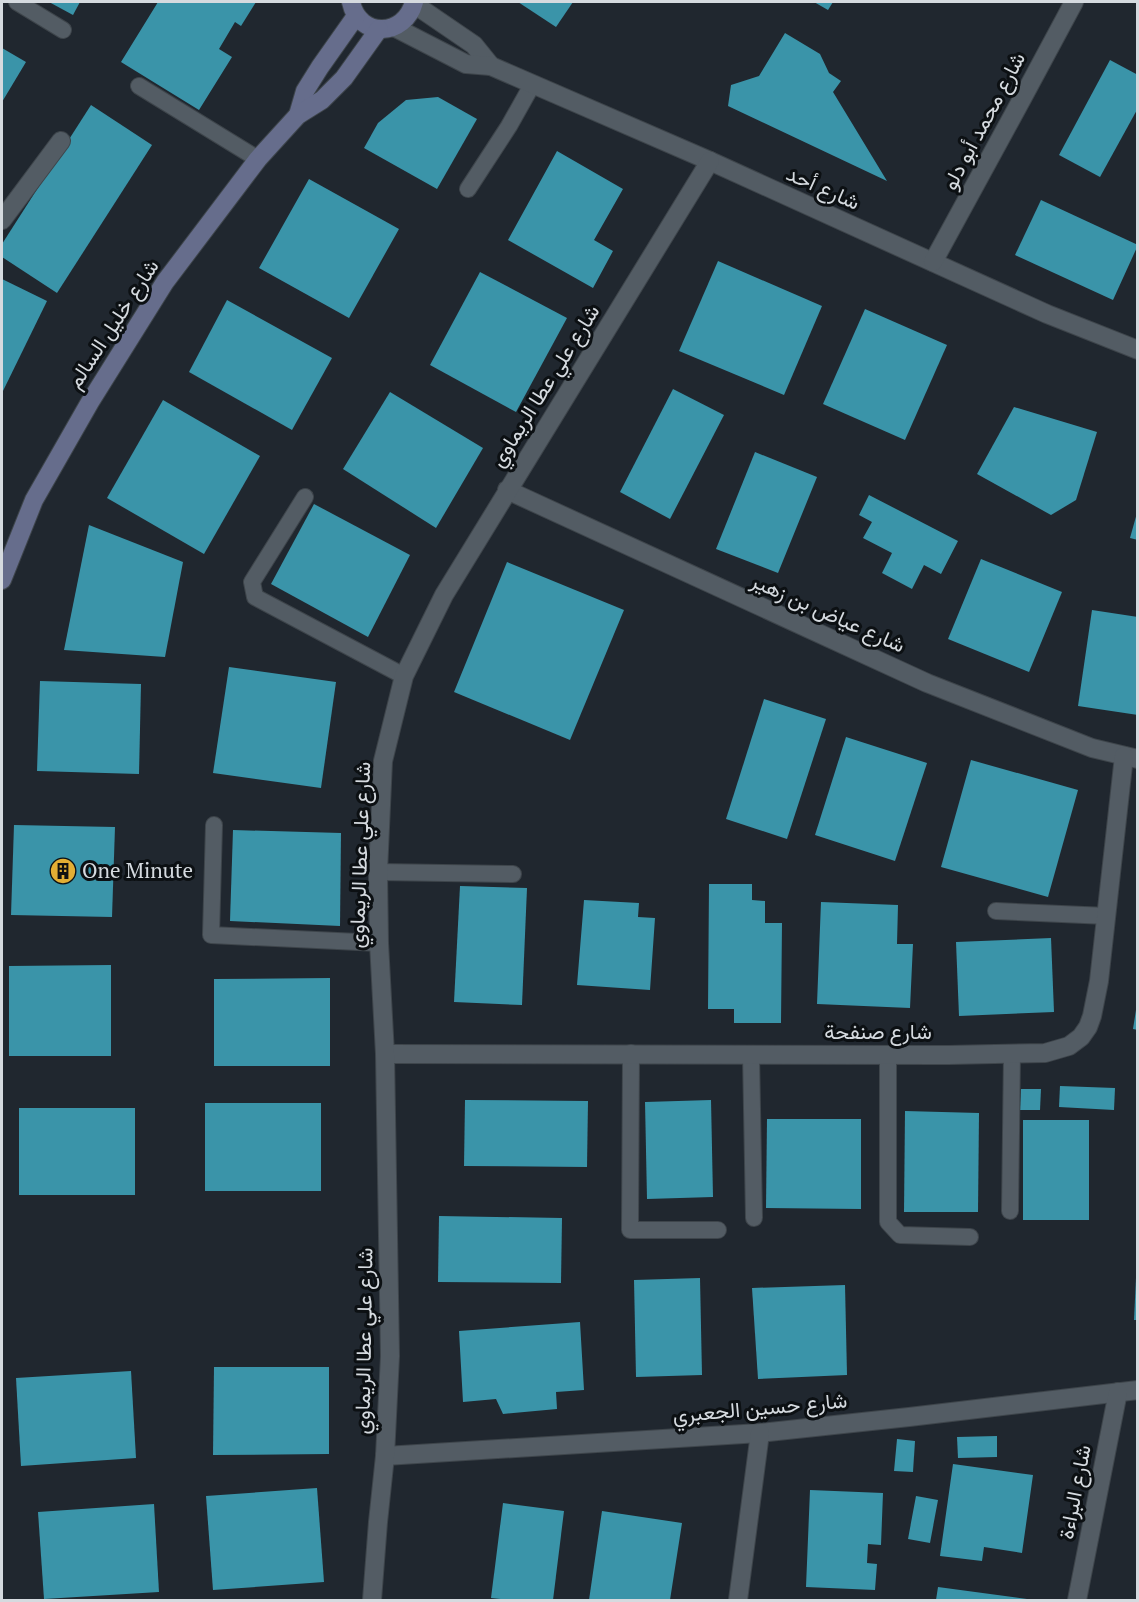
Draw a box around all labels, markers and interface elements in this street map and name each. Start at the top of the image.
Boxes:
street label: شارع محمد أبو دلو [935,47,1032,195]
street label: شارع أحد [782,159,864,217]
street label: شارع خليل السالم [60,253,165,394]
street label: شارع علي عطا الريماوي [483,299,609,474]
street label: شارع عياض بن زهير [746,565,910,659]
street label: شارع علي عطا الريماوي [342,761,380,949]
building icon: One Minute [48,856,78,886]
place label: One Minute [82,856,193,884]
street label: شارع صنفحة [824,1017,932,1046]
street label: شارع علي عطا الريماوي [347,1247,383,1435]
street label: شارع حسين الجعبري [671,1385,849,1433]
street label: شارع البراءة [1051,1442,1098,1541]

